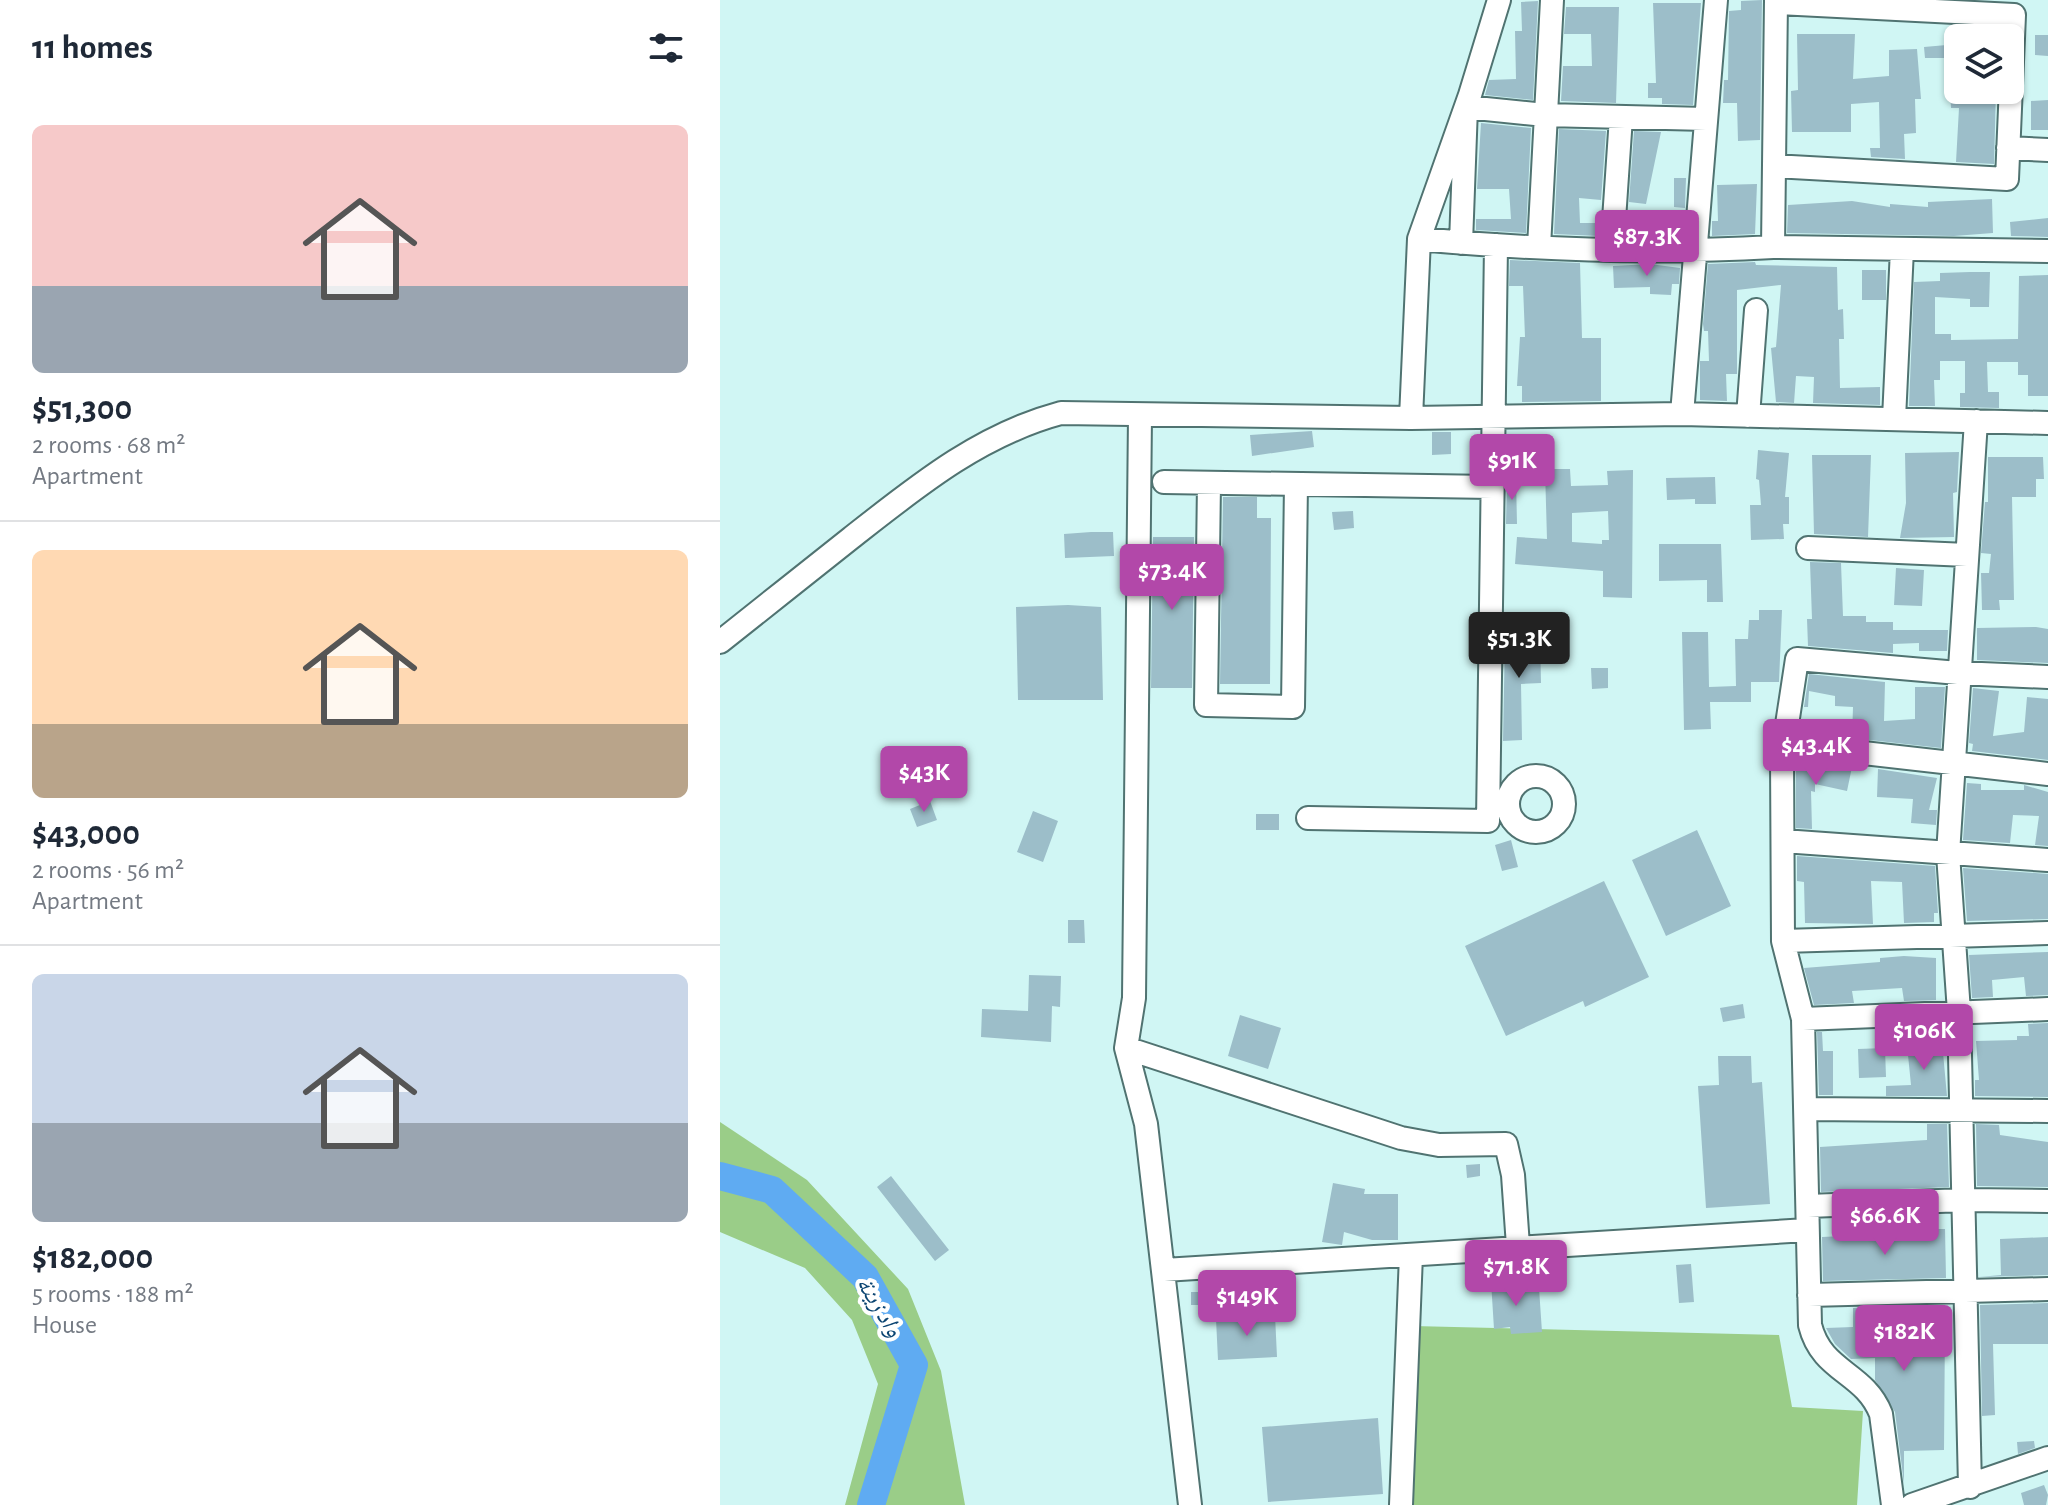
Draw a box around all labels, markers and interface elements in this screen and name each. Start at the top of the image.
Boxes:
map controls [1944,24,2024,104]
button: layers [1944,24,2024,104]
icon: filters [644,26,688,70]
text: 11 homes [32,31,153,65]
icon: home [288,177,432,321]
pin: $87.3K [1582,210,1712,278]
text: $87.3K [1613,223,1681,249]
text: $51,300 [32,392,132,426]
text: 2 rooms · 68 m² [32,432,185,458]
pin: $91K [1465,434,1559,502]
text: $91K [1488,447,1536,473]
text: Apartment [32,463,143,489]
pin: $73.4K [1107,544,1237,612]
text: $73.4K [1138,557,1206,583]
icon: home [288,602,432,746]
pin: $51.3K [1454,612,1584,680]
text: $51.3K [1487,625,1551,651]
pin: $43.4K [1751,719,1881,787]
text: $43.4K [1781,732,1851,758]
pin: $43K [877,746,971,814]
text: $43K [898,759,950,785]
text: $43,000 [32,817,140,851]
text: 2 rooms · 56 m² [32,857,184,883]
text: Apartment [32,888,143,914]
pin: $106K [1868,1004,1980,1072]
text: $106K [1893,1017,1955,1043]
icon: home [288,1026,432,1170]
pin: $66.6K [1820,1189,1950,1257]
text: $66.6K [1850,1202,1920,1228]
pin: $71.8K [1451,1240,1581,1308]
text: $182,000 [32,1241,153,1275]
text: $71.8K [1483,1253,1549,1279]
pin: $149K [1191,1270,1303,1338]
water label: واد زينة [851,1273,906,1342]
text: 5 rooms · 188 m² [32,1281,194,1307]
text: $149K [1216,1283,1278,1309]
pin: $182K [1848,1305,1960,1373]
text: House [32,1312,97,1338]
text: $182K [1873,1318,1935,1344]

